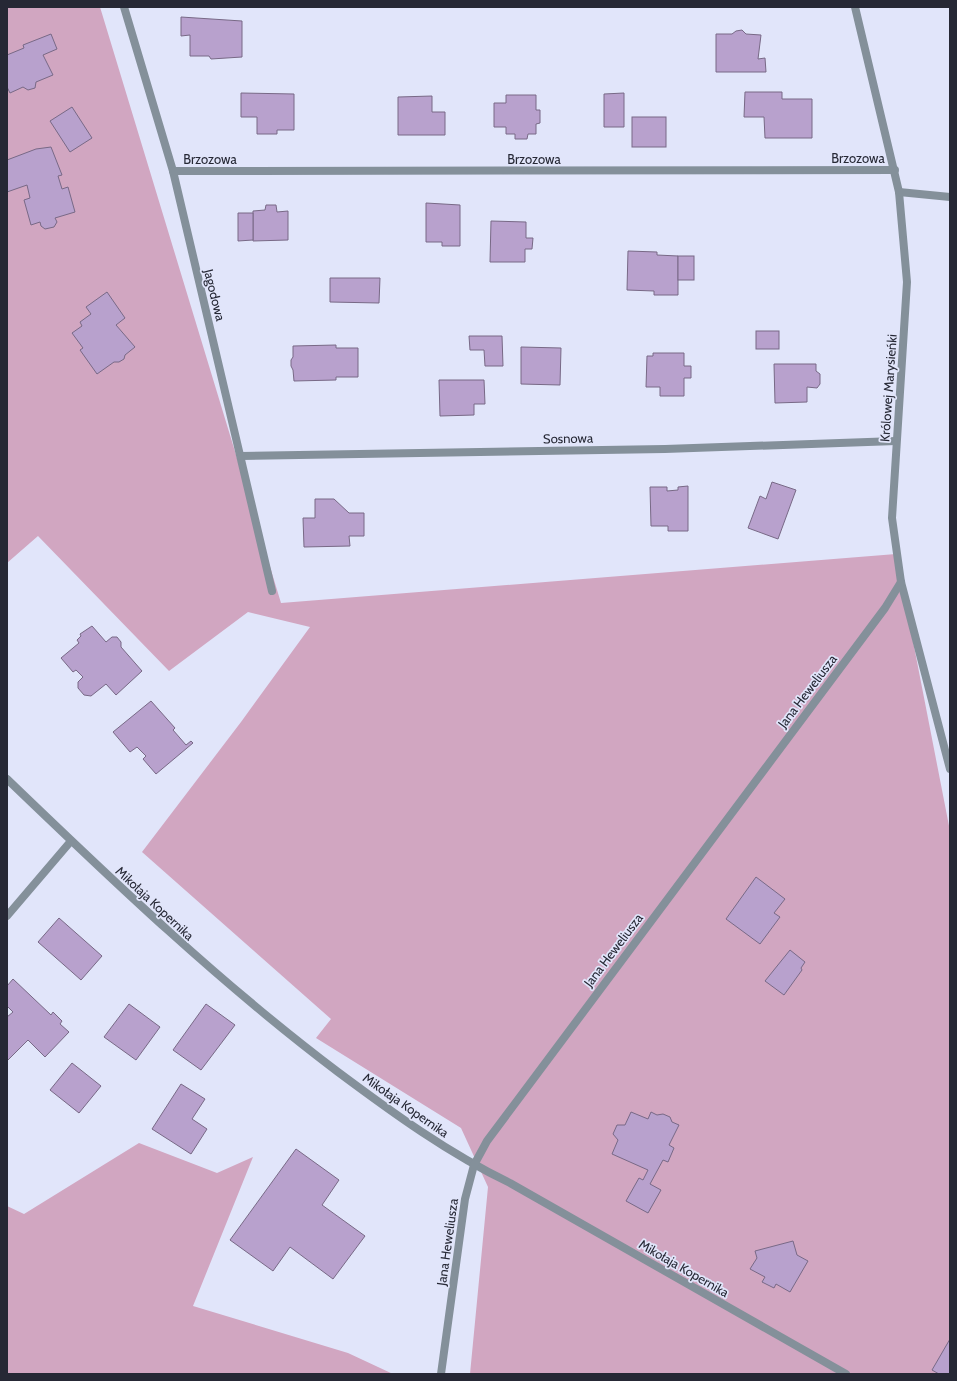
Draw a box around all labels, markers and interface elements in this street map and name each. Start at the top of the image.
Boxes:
street label: Brzozowa [831,150,885,166]
street label: Brzozowa [183,151,237,167]
street label: Brzozowa [507,151,561,167]
street label: Jagodowa [201,266,229,323]
street label: Królowej Marysieńki [876,333,901,443]
street label: Sosnowa [543,430,594,446]
street label: Jana Heweliusza [774,650,840,732]
street label: Mikołaja Kopernika [112,863,198,945]
street label: Jana Heweliusza [580,909,646,991]
street label: Mikołaja Kopernika [359,1069,453,1142]
street label: Jana Heweliusza [433,1197,461,1288]
street label: Mikołaja Kopernika [636,1236,732,1301]

